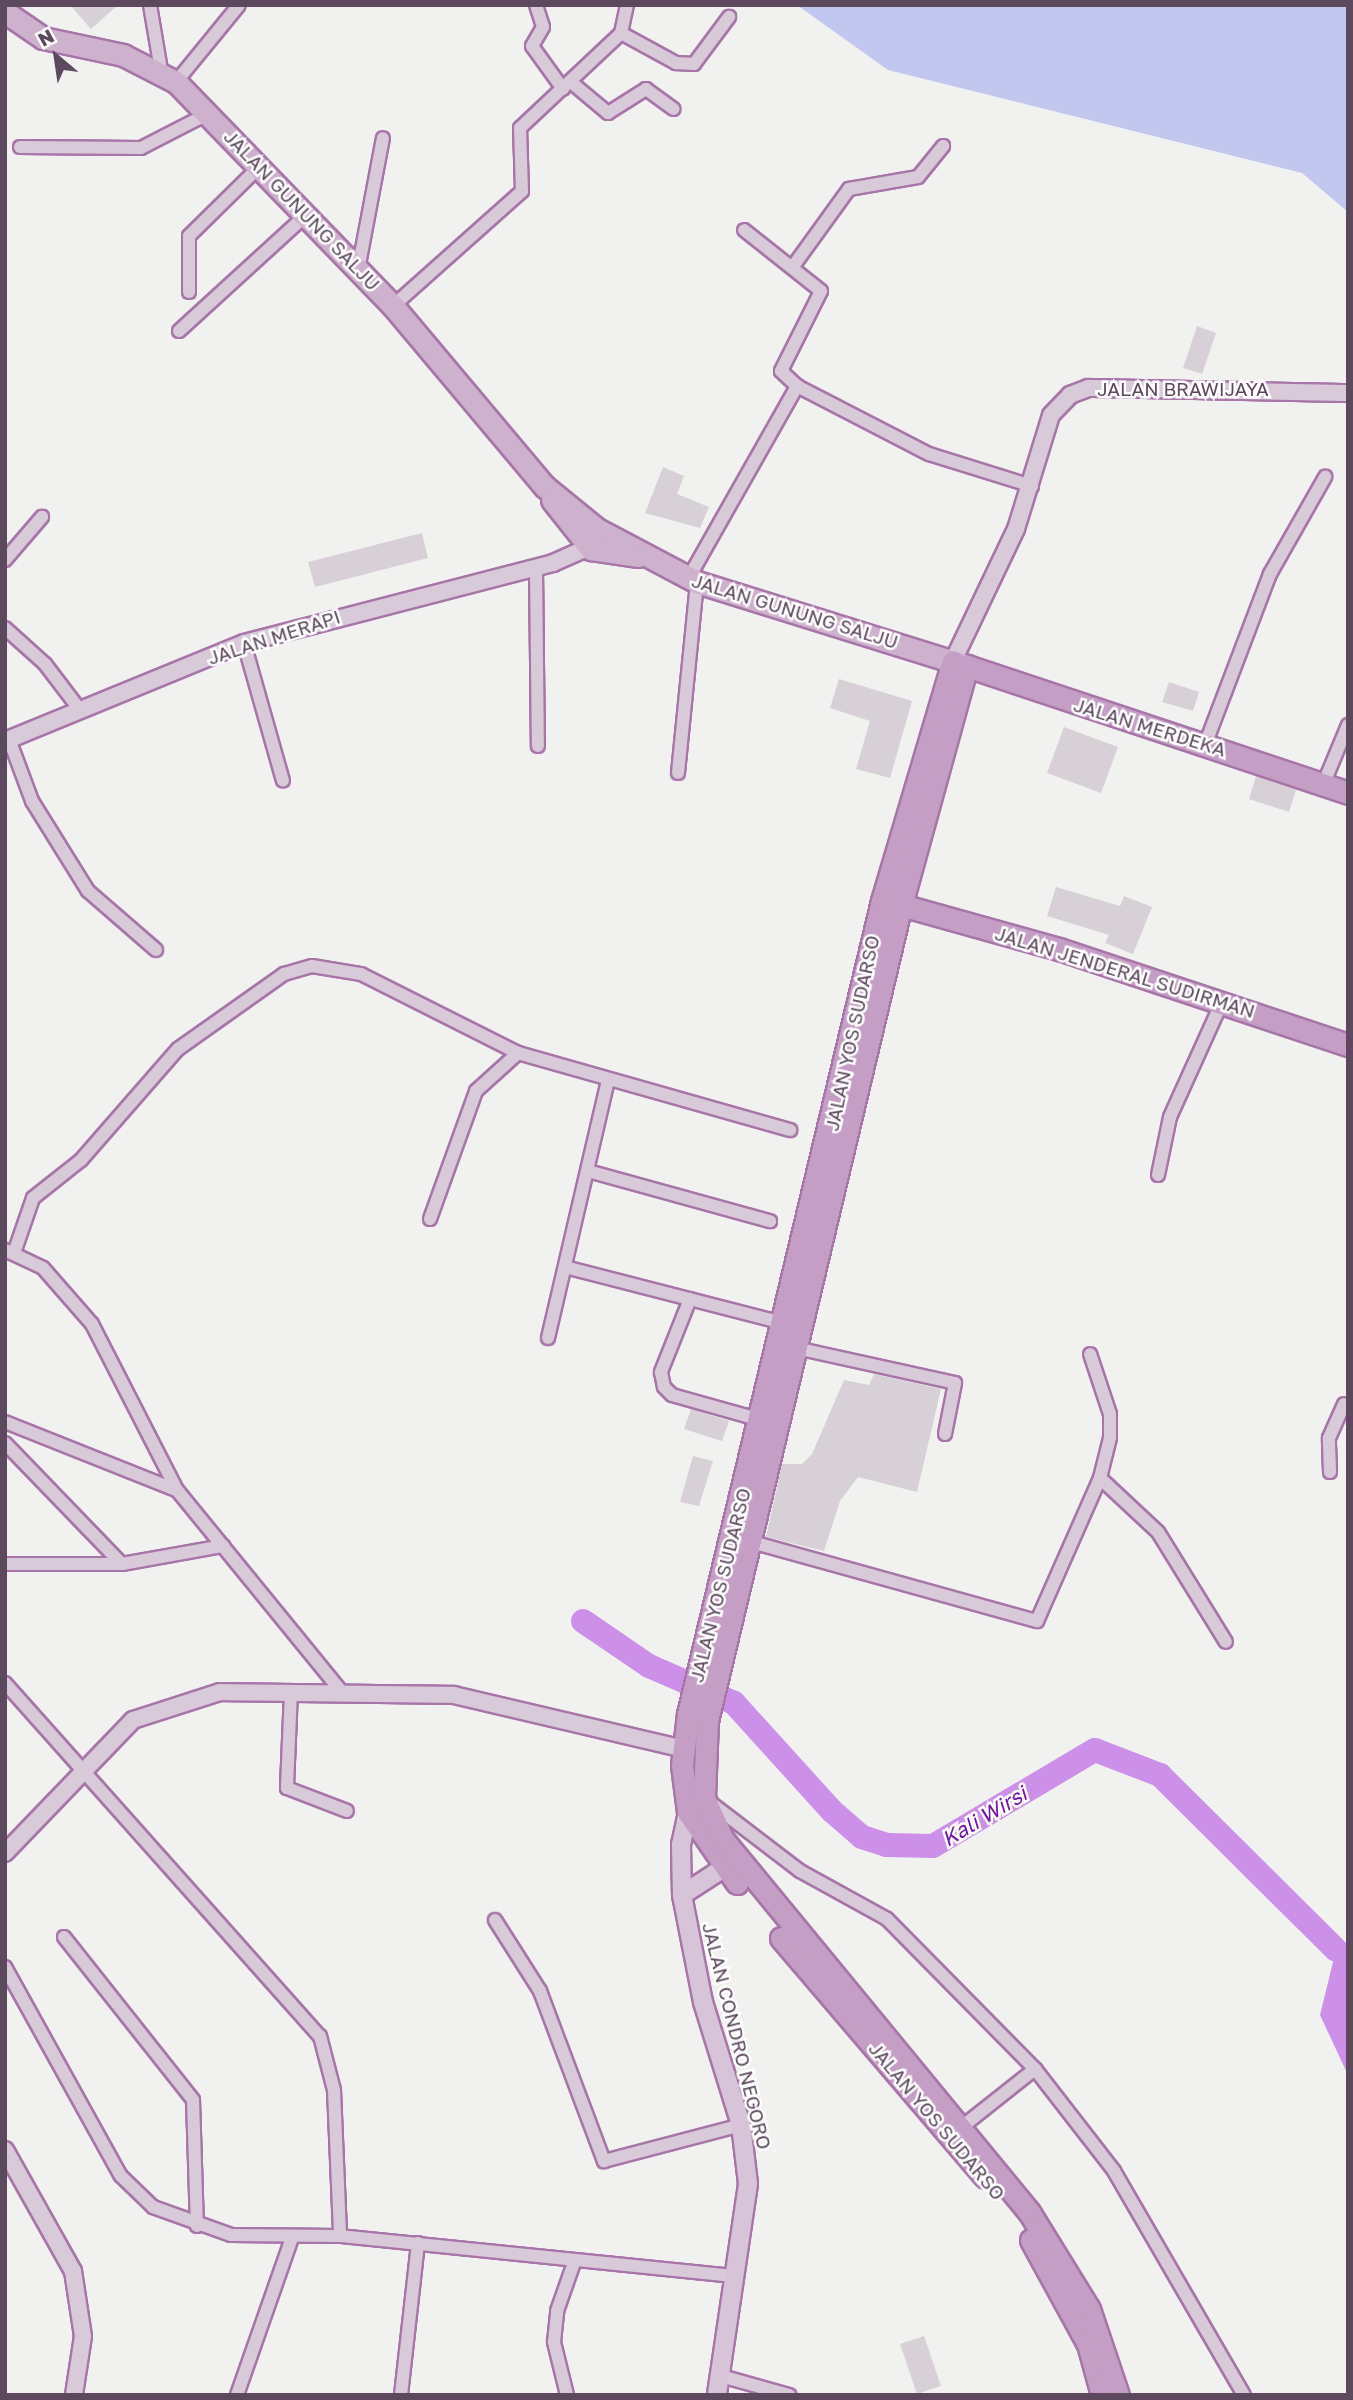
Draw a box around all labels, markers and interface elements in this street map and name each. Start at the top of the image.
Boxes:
north arrow [21,21,91,91]
text: N [34,24,57,51]
street label: JALAN GUNUNG SALJU [219,125,385,295]
street label: JALAN BRAWIJAYA [1097,378,1269,400]
street label: JALAN GUNUNG SALJU [689,569,901,653]
street label: JALAN MERAPI [205,605,343,669]
street label: JALAN MERDEKA [1071,693,1229,761]
street label: JALAN JENDERAL SUDIRMAN [992,922,1258,1022]
street label: JALAN YOS SUDARSO [820,933,884,1133]
street label: JALAN YOS SUDARSO [685,1486,755,1684]
water label: Kali Wirsi [937,1781,1031,1851]
street label: JALAN CONDRO NEGORO [698,1920,776,2152]
street label: JALAN YOS SUDARSO [864,2037,1010,2205]

